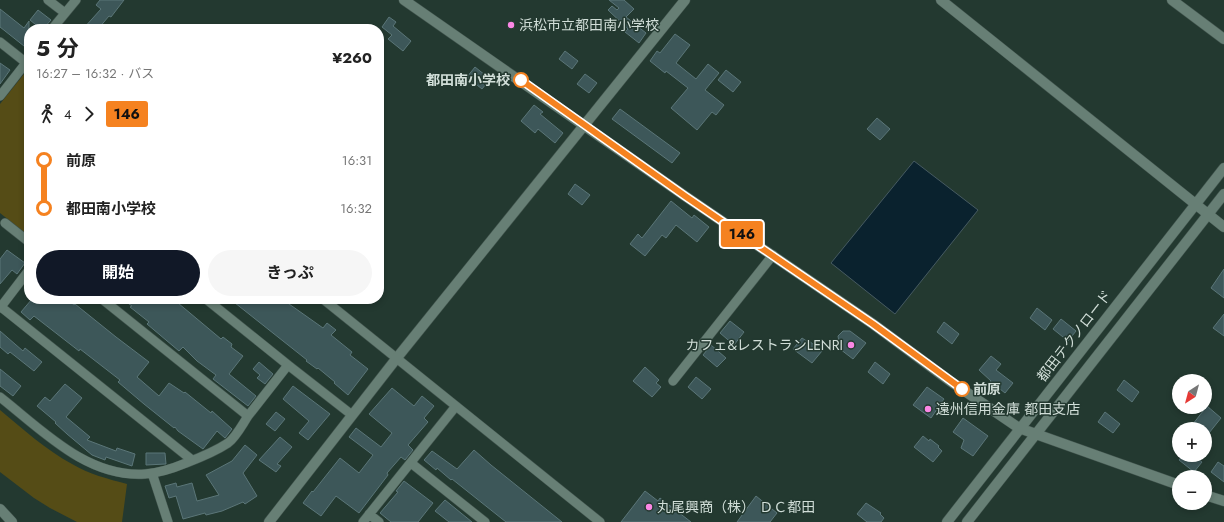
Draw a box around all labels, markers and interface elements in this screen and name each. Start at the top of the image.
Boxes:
place label: 浜松市立都田南小学校 [519,15,659,35]
marker: 浜松市立都田南小学校 [506,20,516,30]
text: 5 分 [36,32,79,64]
text: ¥260 [332,47,372,69]
text: 16:27 – 16:32 · バス [36,64,154,83]
place label: 都田南小学校 [426,70,510,90]
marker: 都田南小学校 [513,72,529,88]
icon: walk [36,103,58,125]
icon: forward [78,103,100,125]
text: 146 [114,104,140,124]
text: 4 [64,105,72,124]
text: 前原 [66,150,96,172]
text: 16:31 [342,151,372,170]
text: 都田南小学校 [66,198,156,220]
text: 16:32 [340,199,372,218]
line badge: 146 [719,221,765,247]
text: 146 [729,224,755,244]
button: 開始 [36,250,200,296]
button: きっぷ [208,250,372,296]
street label: 都田テクノロード [1032,286,1116,386]
place label: カフェ&レストランLENRI [685,335,843,355]
marker: カフェ&レストランLENRI [846,340,856,350]
north arrow [1172,374,1212,414]
map controls [1172,374,1212,510]
place label: 前原 [973,379,1001,399]
marker: 前原 [954,381,970,397]
place label: 遠州信用金庫 都田支店 [936,399,1080,419]
marker: 遠州信用金庫 都田支店 [923,404,933,414]
button: + [1172,422,1212,462]
button: − [1172,470,1212,510]
place label: 丸尾興商（株） ＤＣ都田 [657,497,815,517]
marker: 丸尾興商（株） ＤＣ都田 [644,502,654,512]

